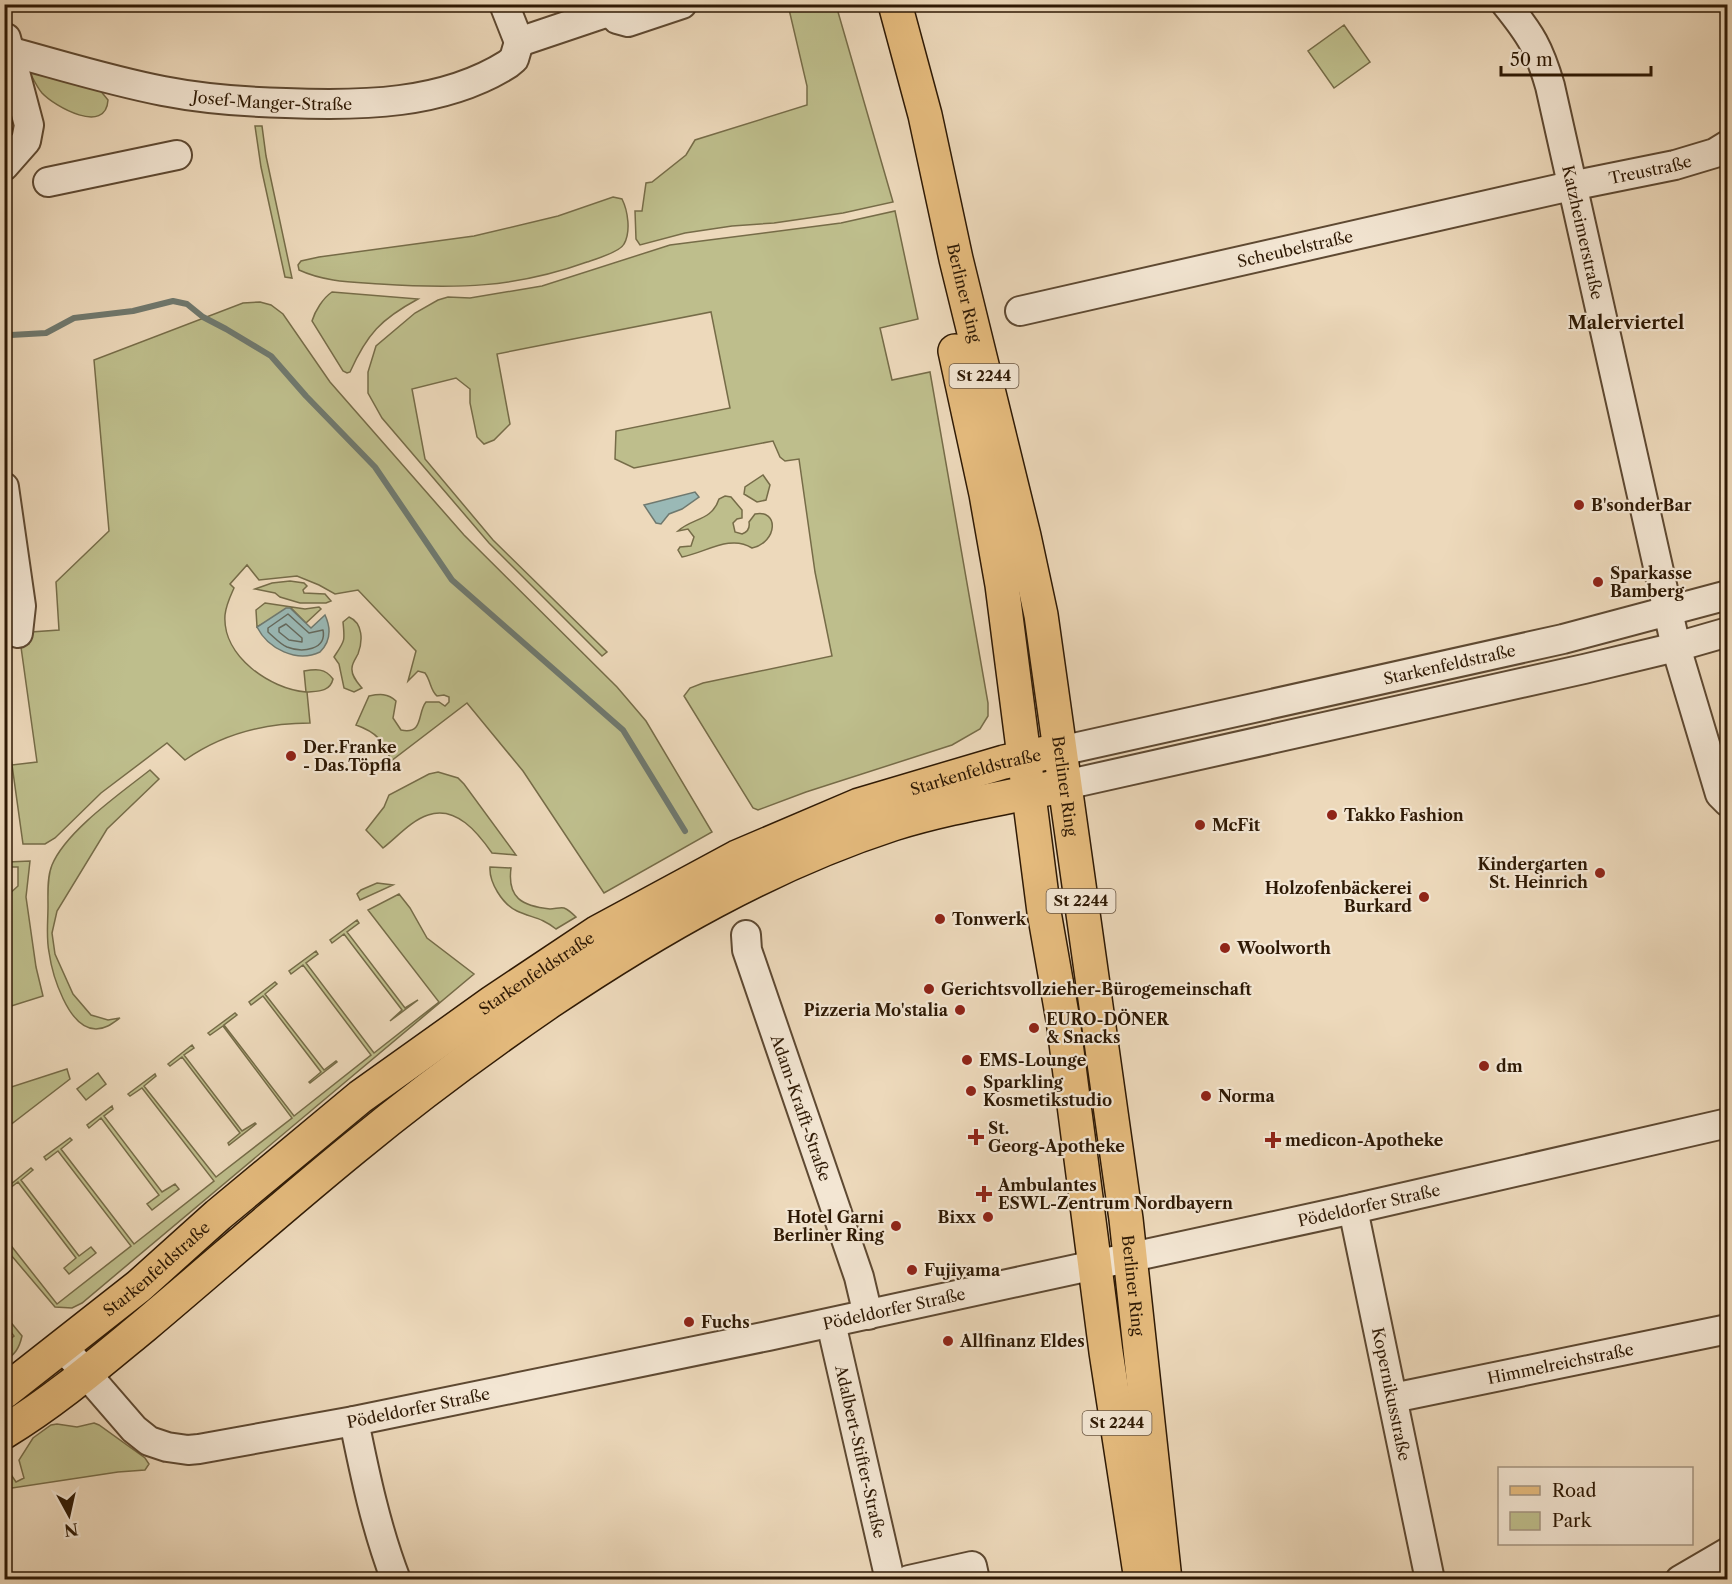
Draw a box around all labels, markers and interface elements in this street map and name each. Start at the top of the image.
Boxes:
scale bar [1501,39,1651,77]
text: 50 m [1510,49,1553,71]
street label: Josef-Manger-Straße [188,86,352,114]
street label: Treustraße [1607,151,1694,188]
street label: Katzheimerstraße [1558,163,1608,301]
street label: Scheubelstraße [1235,226,1355,271]
street label: Berliner Ring [943,241,986,345]
district label: Malerviertel [1568,312,1684,334]
road number: St 2244 [950,364,1018,388]
place label: B'sonderBar [1591,495,1692,515]
marker: B'sonderBar [1572,498,1586,512]
place label: Sparkasse Bamberg [1610,563,1692,601]
marker: Sparkasse Bamberg [1591,575,1605,589]
street label: Starkenfeldstraße [1381,640,1517,689]
street label: Berliner Ring [1048,734,1082,838]
place label: Der.Franke - Das.Töpfla [303,737,402,775]
street label: Starkenfeldstraße [908,744,1043,799]
marker: Der.Franke - Das.Töpfla [284,749,298,763]
place label: Takko Fashion [1344,805,1464,825]
marker: Takko Fashion [1325,808,1339,822]
place label: McFit [1212,815,1261,835]
marker: McFit [1193,818,1207,832]
place label: Kindergarten St. Heinrich [1477,854,1588,892]
marker: Kindergarten St. Heinrich [1593,866,1607,880]
place label: Holzofenbäckerei Burkard [1265,878,1412,916]
road number: St 2244 [1046,889,1116,913]
marker: Holzofenbäckerei Burkard [1417,890,1431,904]
place label: Tonwerk [952,909,1027,929]
marker: Tonwerk [933,912,947,926]
street label: Starkenfeldstraße [475,927,598,1019]
place label: Woolworth [1236,938,1331,958]
marker: Woolworth [1218,941,1232,955]
place label: Gerichtsvollzieher-Bürogemeinschaft [941,979,1252,999]
marker: Gerichtsvollzieher-Bürogemeinschaft [922,982,936,996]
place label: Pizzeria Mo'stalia [804,1000,949,1020]
marker: Pizzeria Mo'stalia [953,1003,967,1017]
place label: EURO-DÖNER & Snacks [1046,1008,1169,1047]
marker: EURO-DÖNER & Snacks [1027,1021,1041,1035]
street label: Adam-Krafft-Straße [766,1031,835,1184]
place label: EMS-Lounge [979,1050,1087,1070]
marker: EMS-Lounge [960,1053,974,1067]
place label: dm [1496,1056,1523,1076]
marker: dm [1477,1059,1491,1073]
place label: Sparkling Kosmetikstudio [983,1072,1112,1110]
marker: Sparkling Kosmetikstudio [964,1084,978,1098]
place label: Norma [1218,1086,1275,1106]
marker: Norma [1199,1089,1213,1103]
place label: St. Georg-Apotheke [988,1118,1125,1156]
marker: St. Georg-Apotheke [969,1130,983,1144]
place label: medicon-Apotheke [1285,1130,1444,1150]
marker: medicon-Apotheke [1266,1133,1280,1147]
place label: Ambulantes ESWL-Zentrum Nordbayern [997,1175,1233,1213]
street label: Pödeldorfer Straße [1296,1179,1442,1231]
marker: Ambulantes ESWL-Zentrum Nordbayern [975,1185,993,1203]
place label: Hotel Garni Berliner Ring [773,1207,885,1245]
place label: Bixx [938,1207,977,1227]
marker: Bixx [981,1210,995,1224]
street label: Starkenfeldstraße [99,1217,214,1320]
marker: Hotel Garni Berliner Ring [889,1219,903,1233]
street label: Berliner Ring [1118,1234,1149,1337]
place label: Fujiyama [924,1260,1001,1280]
marker: Fujiyama [905,1263,919,1277]
street label: Pödeldorfer Straße [821,1283,967,1334]
place label: Fuchs [701,1312,750,1332]
marker: Fuchs [682,1315,696,1329]
street label: Kopernikusstraße [1368,1325,1415,1463]
place label: Allfinanz Eldes [959,1331,1085,1351]
marker: Allfinanz Eldes [941,1334,955,1348]
street label: Himmelreichstraße [1486,1339,1635,1388]
street label: Adalbert-Stifter-Straße [831,1362,890,1540]
street label: Pödeldorfer Straße [345,1383,492,1432]
road number: St 2244 [1082,1411,1152,1435]
legend [1498,1467,1693,1545]
text: Road [1552,1480,1597,1502]
north arrow [39,1485,99,1545]
text: Park [1552,1510,1593,1532]
text: N [63,1519,79,1541]

